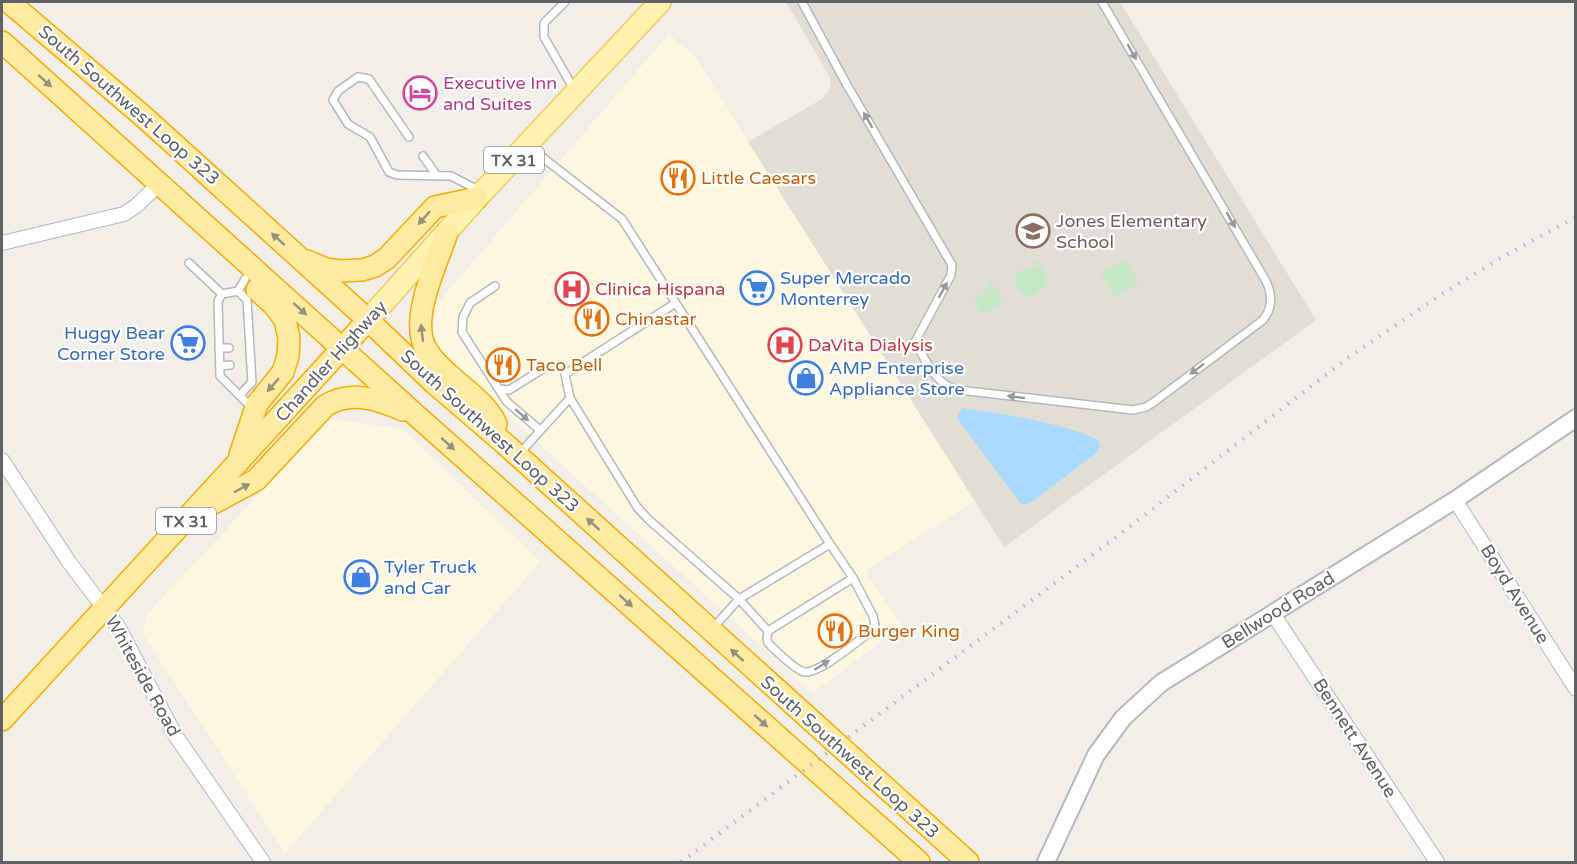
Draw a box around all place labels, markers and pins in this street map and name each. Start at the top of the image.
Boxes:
place label: Executive Inn and Suites [443,72,557,115]
hotel icon: Executive Inn and Suites [402,75,438,111]
restaurant icon: Little Caesars [660,160,696,196]
place label: Little Caesars [701,167,816,189]
place label: Jones Elementary School [1056,210,1207,253]
school or university icon: Jones Elementary School [1015,213,1051,249]
place label: Super Mercado Monterrey [780,267,911,310]
supermarket icon: Super Mercado Monterrey [739,270,775,306]
hospital icon: Clinica Hispana [554,271,590,307]
place label: Clinica Hispana [595,278,725,300]
restaurant icon: Chinastar [574,301,610,337]
place label: Chinastar [615,308,697,330]
place label: Huggy Bear Corner Store [57,322,165,365]
supermarket icon: Huggy Bear Corner Store [170,325,206,361]
hospital icon: DaVita Dialysis [767,327,803,363]
place label: DaVita Dialysis [808,334,933,356]
restaurant icon: Taco Bell [485,347,521,383]
place label: Taco Bell [526,354,602,376]
place label: AMP Enterprise Appliance Store [829,357,965,400]
shop icon: AMP Enterprise Appliance Store [788,360,824,396]
place label: Tyler Truck and Car [384,556,477,599]
shop icon: Tyler Truck and Car [343,559,379,595]
restaurant icon: Burger King [817,613,853,649]
place label: Burger King [858,620,960,642]

